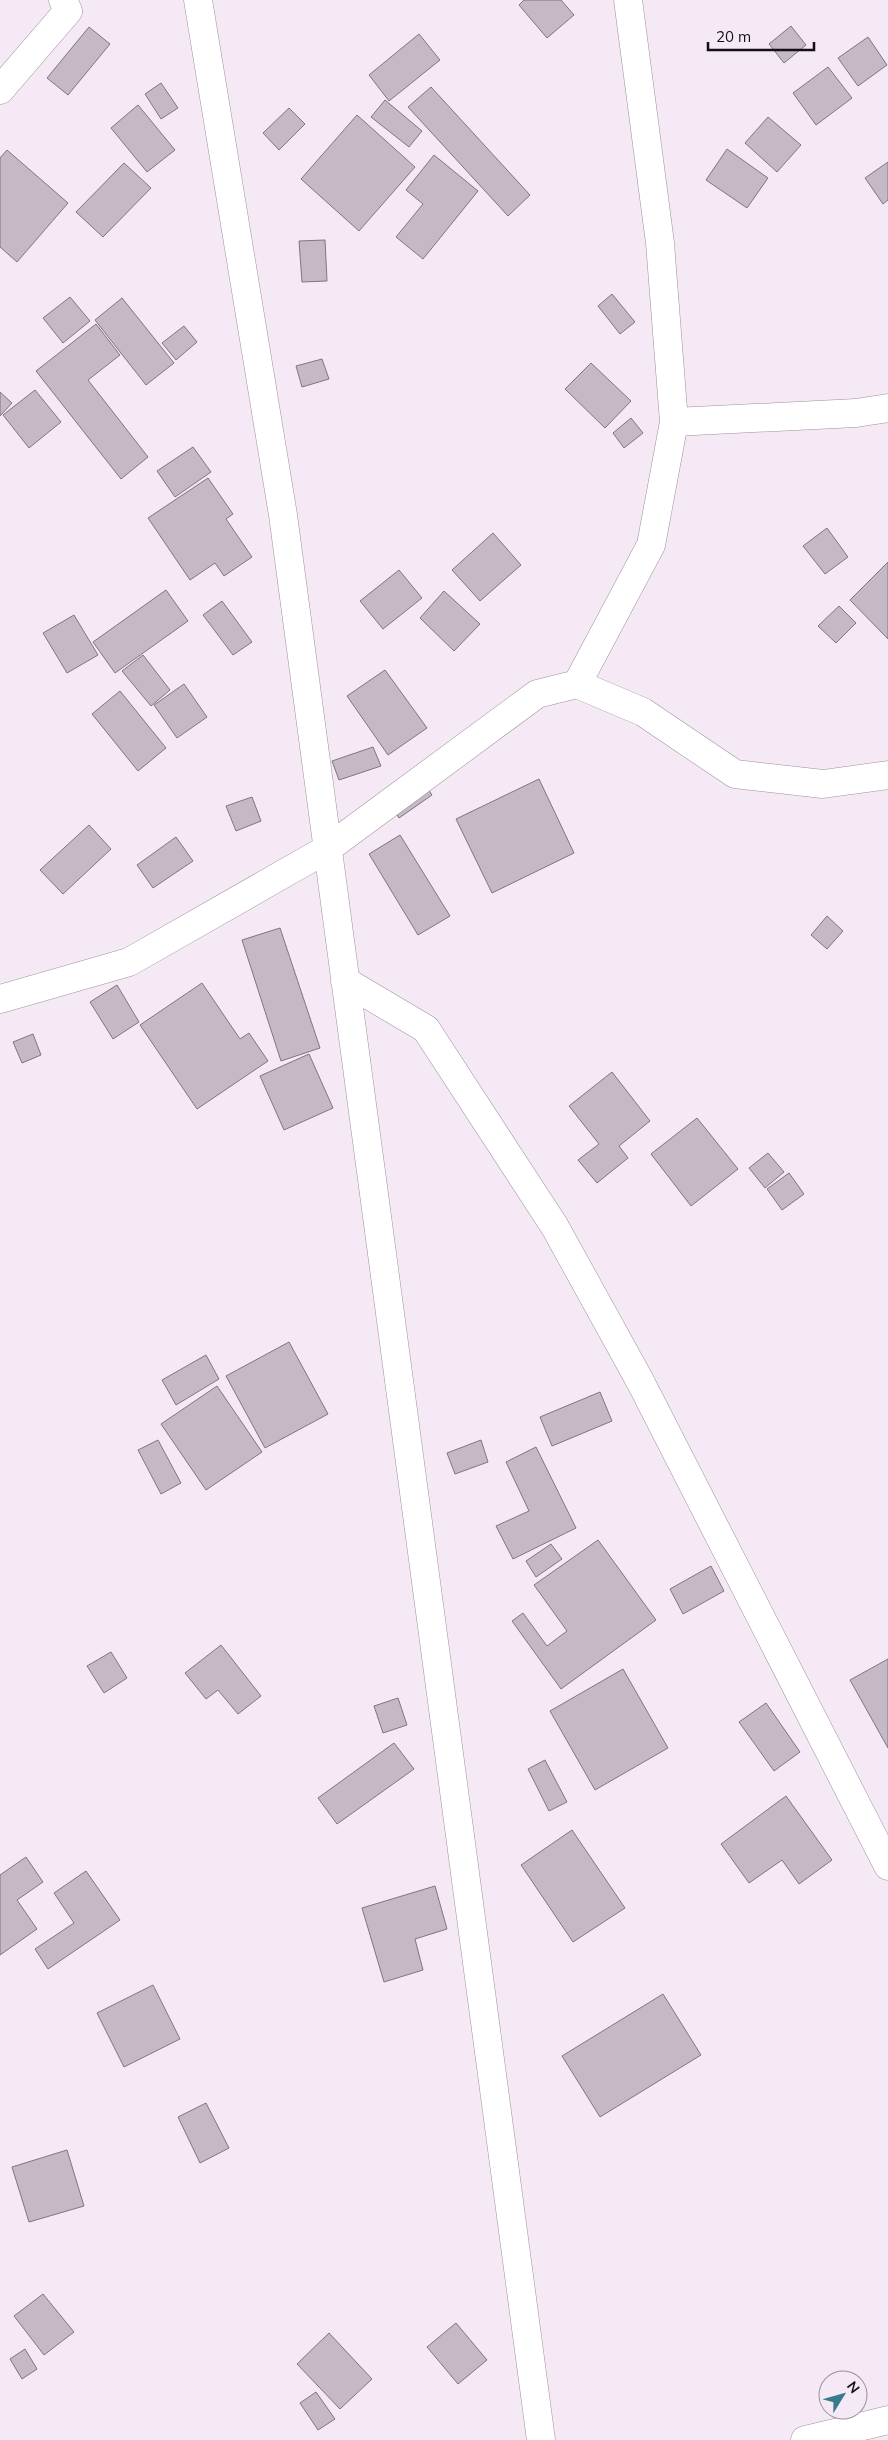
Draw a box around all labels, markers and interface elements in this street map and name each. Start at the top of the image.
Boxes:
scale bar [708,20,814,52]
text: 20 m [716,27,751,46]
north arrow [818,2370,868,2420]
text: N [843,2378,864,2397]

